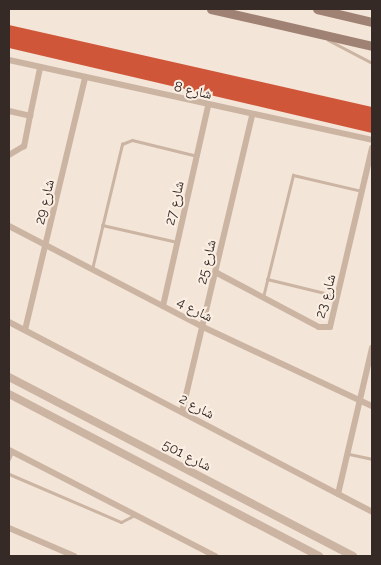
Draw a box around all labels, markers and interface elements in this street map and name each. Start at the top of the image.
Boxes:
street label: شارع 8 [172,77,214,103]
street label: شارع 29 [31,178,57,226]
street label: شارع 27 [161,179,187,227]
street label: شارع 25 [193,238,219,286]
street label: شارع 23 [311,272,339,320]
street label: شارع 4 [174,293,216,325]
street label: شارع 2 [177,390,217,422]
street label: شارع 501 [160,436,214,474]

